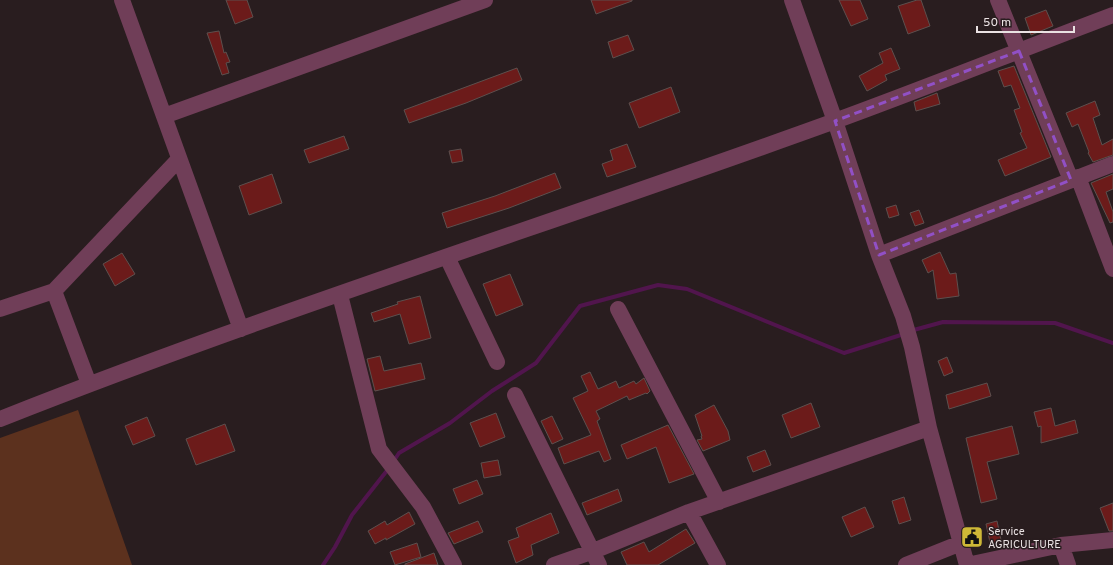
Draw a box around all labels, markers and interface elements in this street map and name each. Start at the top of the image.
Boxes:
scale bar [977,8,1074,34]
text: 50 m [983,15,1011,31]
public building icon: Service AGRICULTURE [959,524,985,550]
place label: Service AGRICULTURE [988,525,1061,552]

